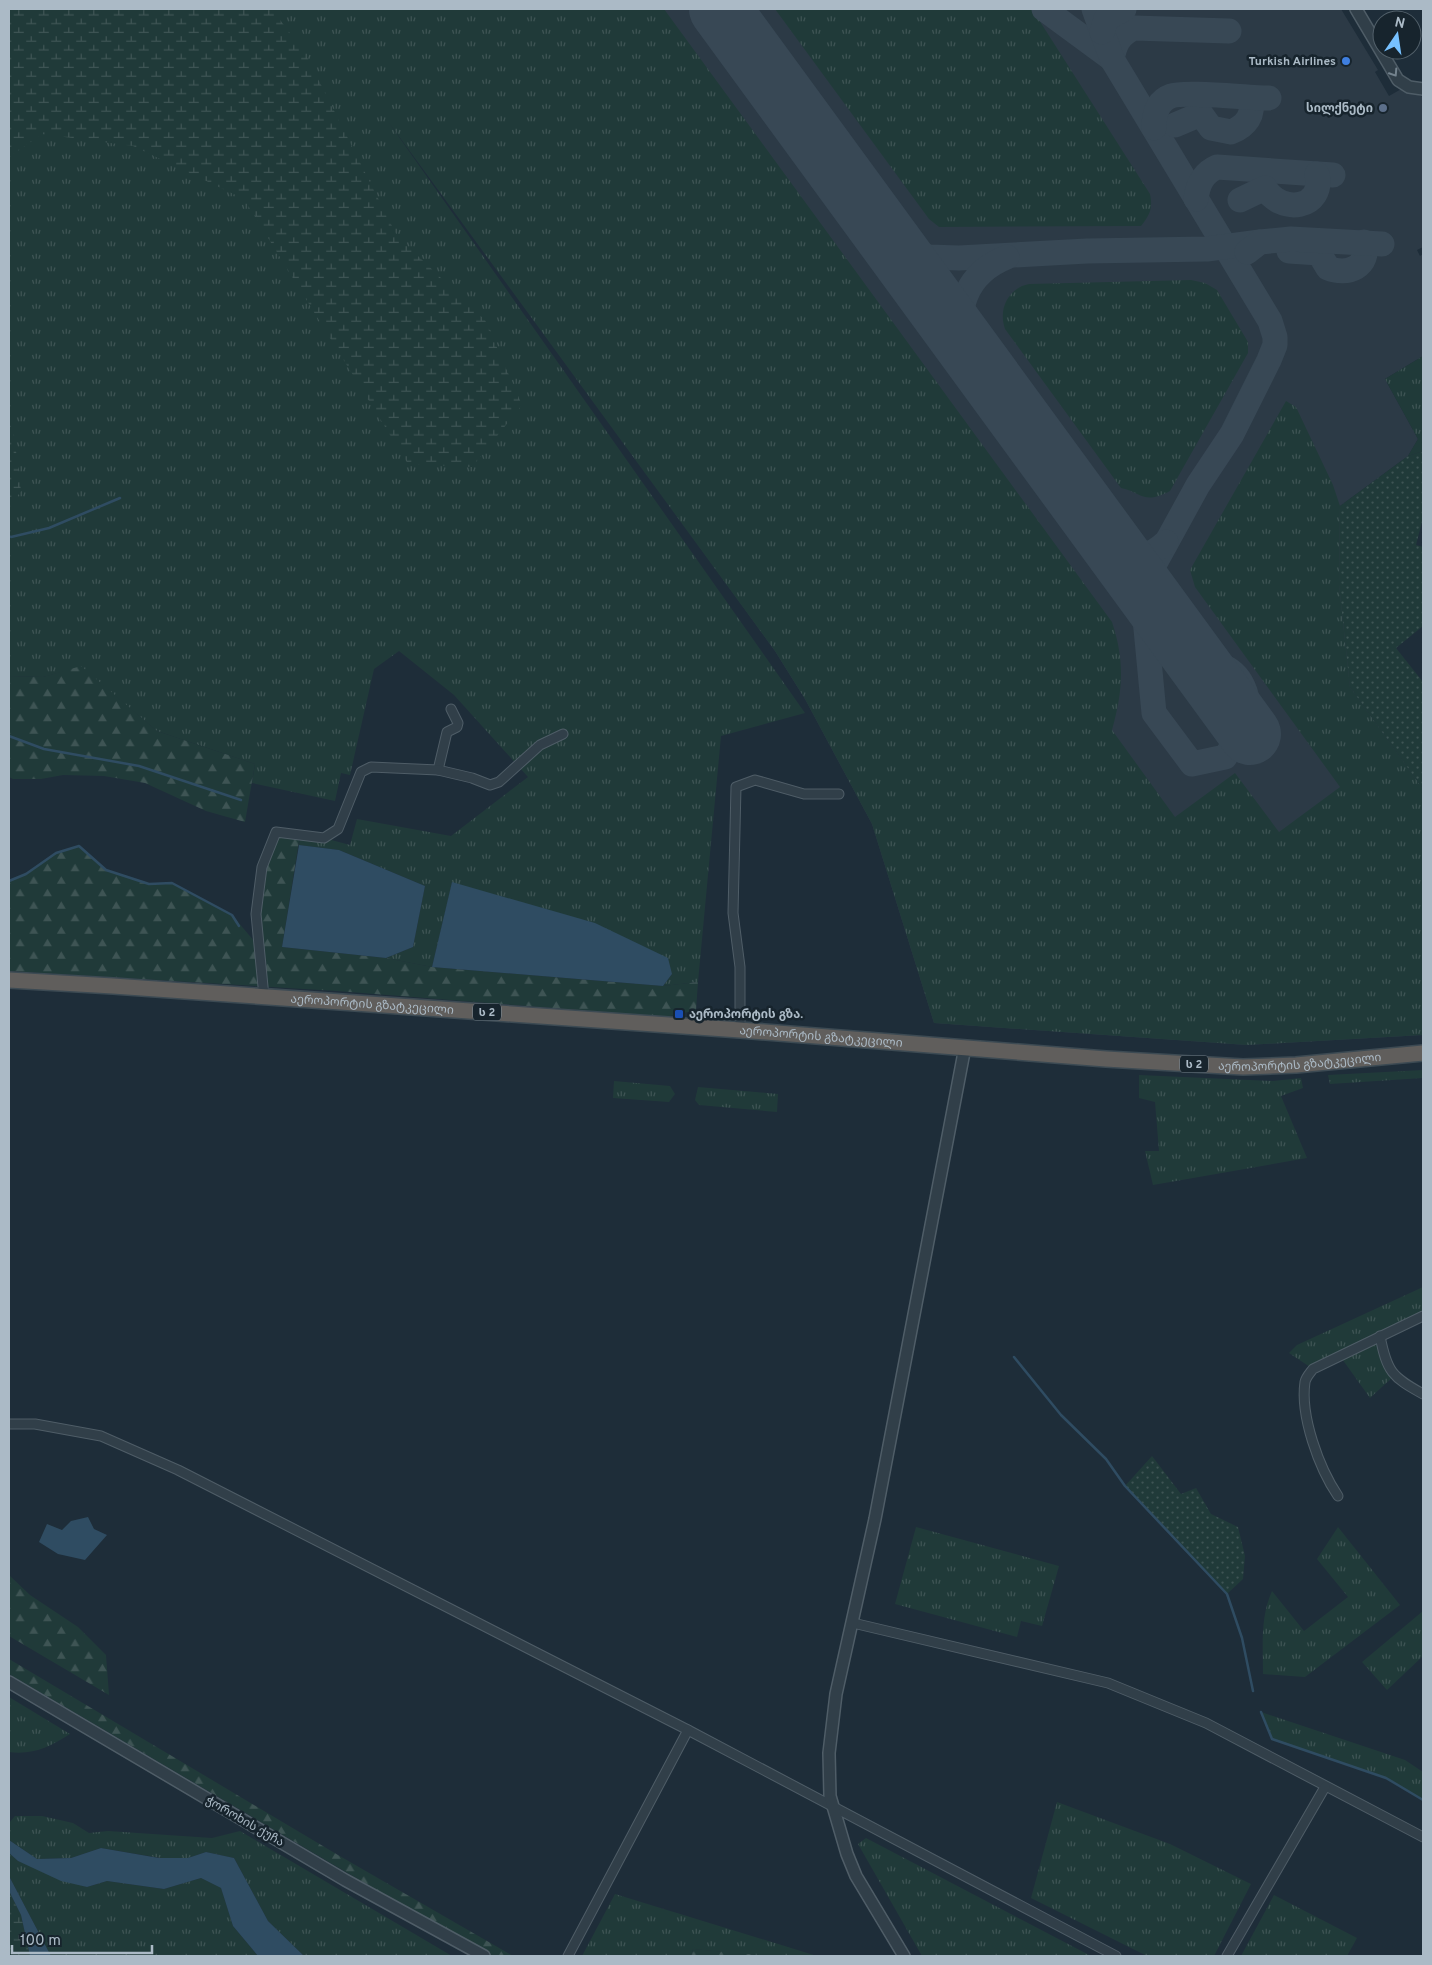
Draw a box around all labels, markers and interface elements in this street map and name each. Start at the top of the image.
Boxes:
north arrow [1372,10,1422,60]
text: N [1393,14,1406,33]
place label: Turkish Airlines [1248,54,1336,70]
marker: Turkish Airlines [1340,55,1352,67]
one-way arrow [1388,67,1397,77]
place label: სილქნეტი [1306,101,1373,117]
marker: სილქნეტი [1377,102,1389,114]
street label: აეროპორტის გზატკეცილი [290,991,454,1019]
road number: ს 2 [473,1004,501,1020]
place label: აეროპორტის გზა. [689,1007,803,1023]
marker: აეროპორტის გზა. [673,1008,685,1020]
street label: აეროპორტის გზატკეცილი [739,1023,903,1052]
street label: აეროპორტის გზატკეცილი [1218,1050,1382,1076]
road number: ს 2 [1180,1056,1208,1072]
street label: ჭოროხის ქუჩა [202,1793,287,1851]
scale bar [12,1922,152,1954]
text: 100 m [20,1932,61,1951]

